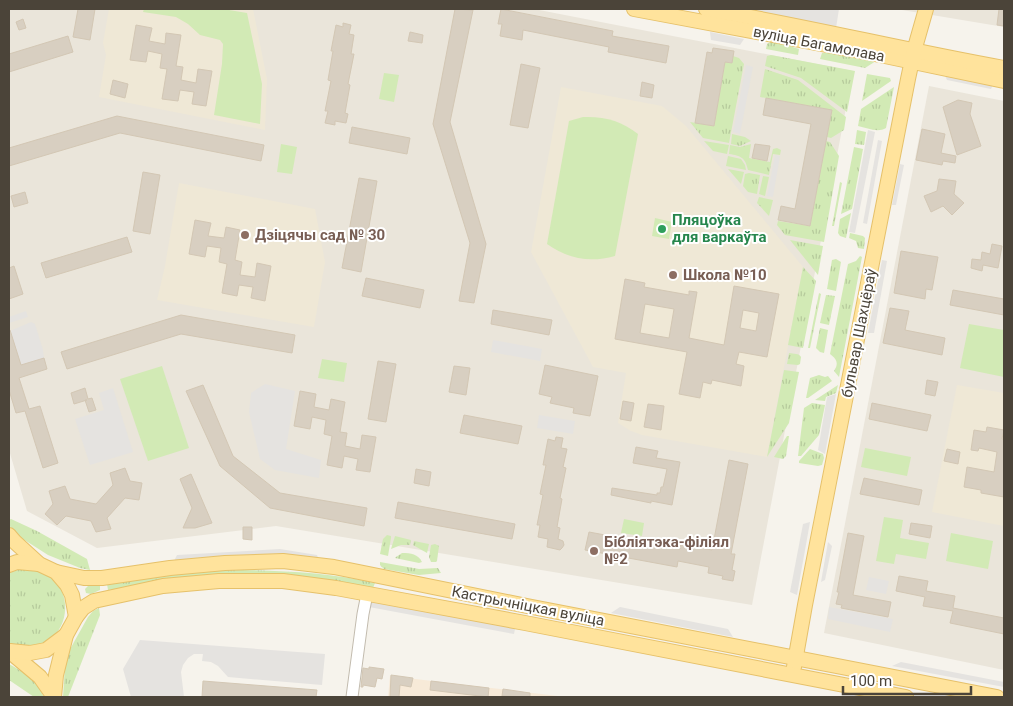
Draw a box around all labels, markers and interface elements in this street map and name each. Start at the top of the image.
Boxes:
street label: вуліца Багамолава [752,22,886,66]
place label: Пляцоўка для варкаўта [672,211,767,246]
marker: Пляцоўка для варкаўта [656,223,668,235]
place label: Дзіцячы сад № 30 [255,226,385,244]
marker: Дзіцячы сад № 30 [239,229,251,241]
place label: Школа №10 [683,266,767,284]
street label: бульвар Шахцёраў [838,267,880,399]
marker: Школа №10 [667,269,679,281]
place label: Бібліятэка-філіял №2 [604,533,729,568]
marker: Бібліятэка-філіял №2 [588,545,600,557]
street label: Кастрычніцкая вуліца [450,582,606,630]
scale bar [843,664,970,696]
text: 100 m [850,672,892,690]

